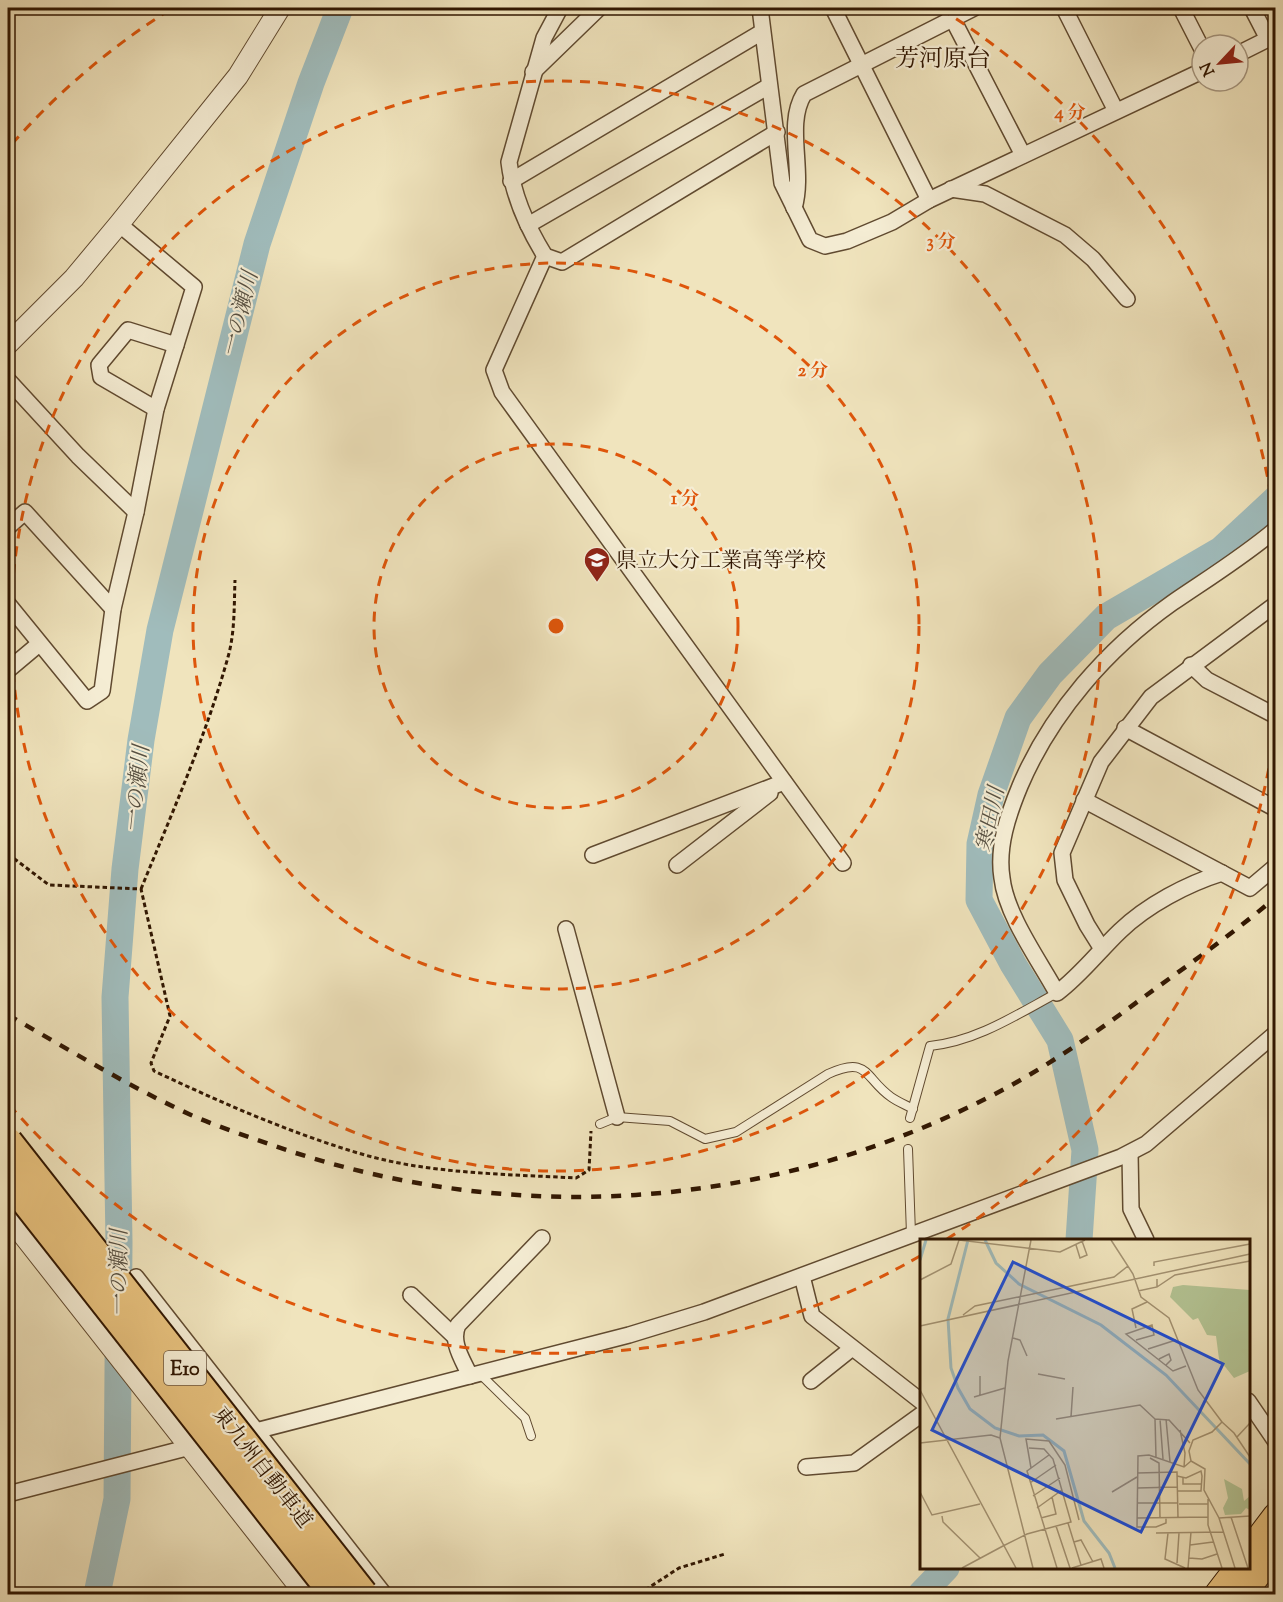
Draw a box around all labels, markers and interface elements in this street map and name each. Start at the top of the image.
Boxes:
north arrow [1190,33,1250,93]
district label: 芳河原台 [895,43,991,77]
text: N [1196,57,1222,79]
text: 4 分 [1054,101,1085,127]
text: 3 分 [926,230,956,256]
water label: 一の瀬川 [216,266,269,361]
text: 2 分 [798,359,828,385]
text: 1 分 [671,487,699,513]
school or university icon: 県立大分工業高等学校 [582,545,612,583]
place label: 県立大分工業高等学校 [616,547,826,577]
centre of rings [546,616,566,636]
water label: 一の瀬川 [118,742,160,835]
water label: 寒田川 [969,782,1015,855]
water label: 一の瀬川 [105,1227,137,1317]
inset map [920,1239,1250,1569]
road number: E10 [164,1351,206,1385]
street label: 東九州自動車道 [204,1401,318,1535]

